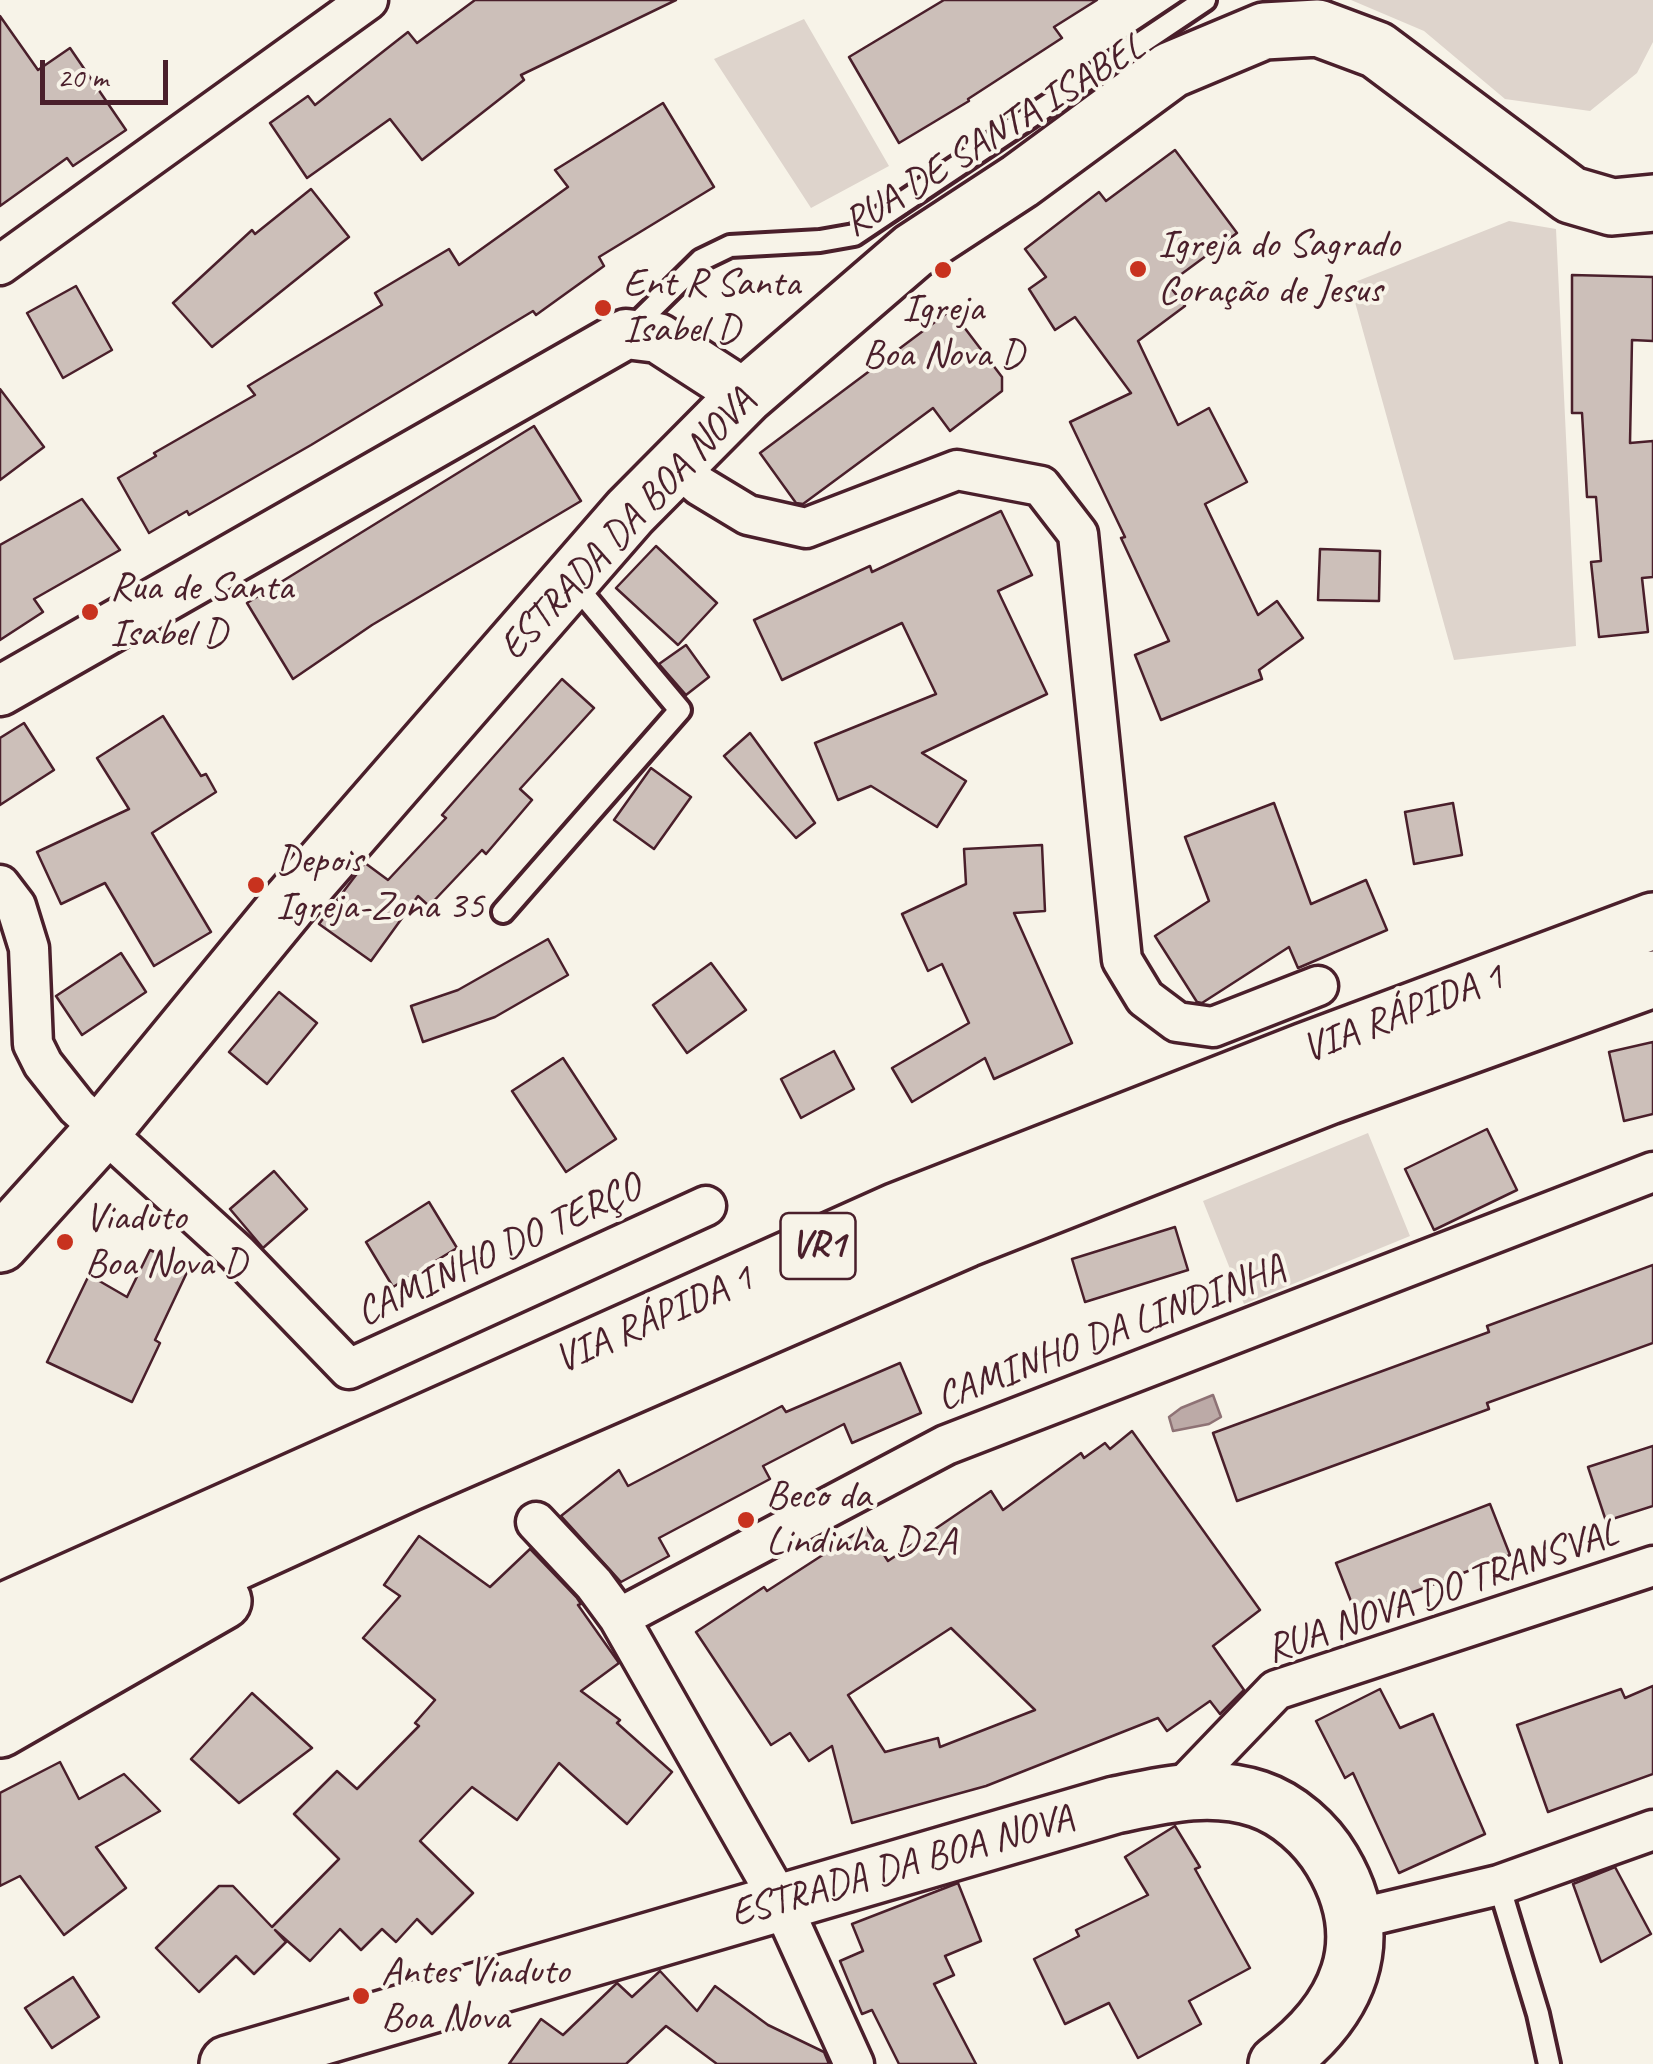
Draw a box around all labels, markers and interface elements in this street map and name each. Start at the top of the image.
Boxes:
street label: RUA DE SANTA ISABEL [835,24,1153,248]
scale bar [45,40,172,102]
text: 20 m [57,58,108,96]
place label: Igreja do Sagrado Coração de Jesus [1158,222,1400,316]
marker: Igreja do Sagrado Coração de Jesus [1127,258,1149,280]
marker: Igreja Boa Nova D [932,259,954,281]
place label: Ent R Santa Isabel D [623,261,800,355]
place label: Igreja Boa Nova D [863,286,1023,380]
marker: Ent R Santa Isabel D [592,297,614,319]
street label: ESTRADA DA BOA NOVA [490,379,766,671]
place label: Rua de Santa Isabel D [110,565,293,659]
marker: Rua de Santa Isabel D [79,601,101,623]
place label: Depois Igreja-Zona 35 [276,838,484,932]
marker: Depois Igreja-Zona 35 [245,874,267,896]
street label: VIA RÁPIDA 1 [1296,954,1510,1074]
street label: CAMINHO DO TERÇO [349,1164,649,1338]
place label: Viaduto Boa Nova D [85,1195,246,1289]
road number: VR1 [780,1213,856,1279]
marker: Viaduto Boa Nova D [54,1231,76,1253]
street label: CAMINHO DA LINDINHA [930,1245,1292,1423]
street label: VIA RÁPIDA 1 [548,1255,760,1385]
place label: Beco da Lindinha D2A [766,1473,956,1567]
marker: Beco da Lindinha D2A [735,1509,757,1531]
street label: RUA NOVA DO TRANSVAL [1260,1509,1624,1675]
street label: ESTRADA DA BOA NOVA [725,1795,1079,1939]
place label: Antes Viaduto Boa Nova [381,1949,569,2043]
marker: Antes Viaduto Boa Nova [350,1985,372,2007]

